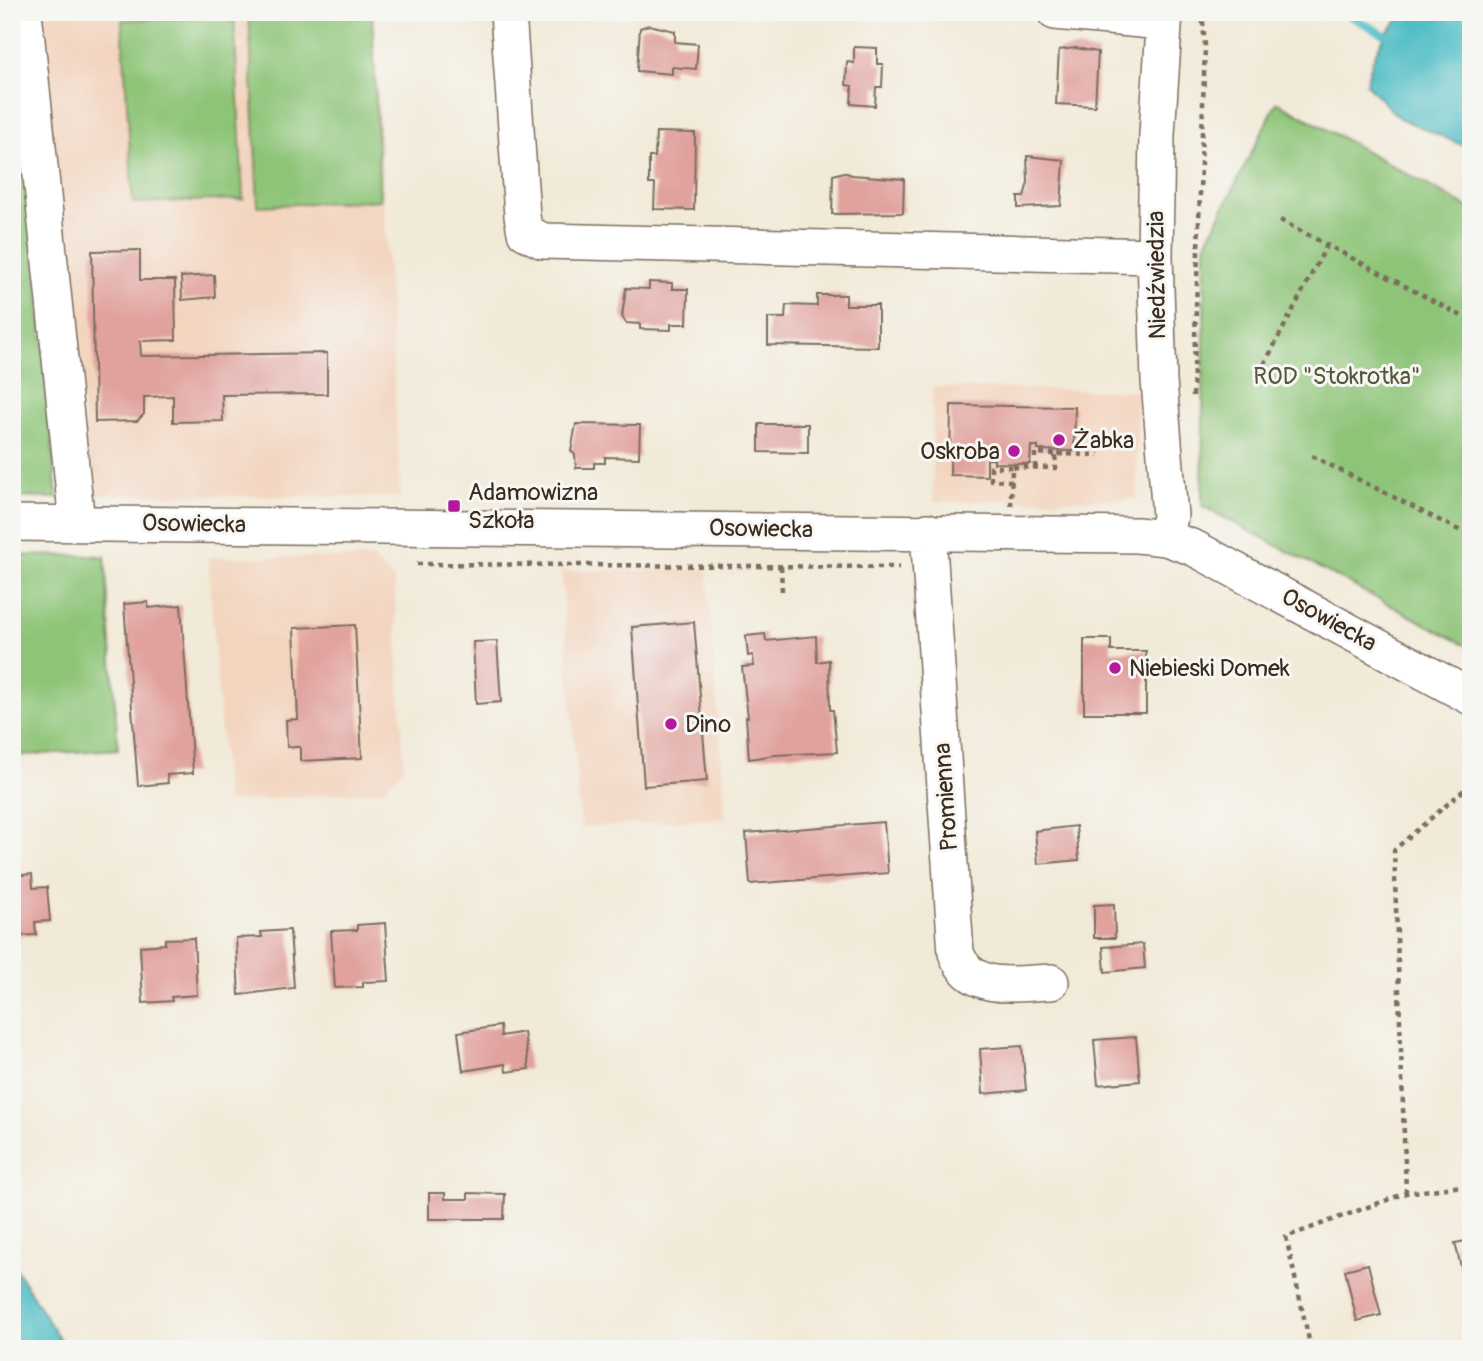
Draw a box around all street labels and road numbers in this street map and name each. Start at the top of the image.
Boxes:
street label: Niedźwiedzia [1141,210,1173,340]
street label: Osowiecka [142,509,246,539]
street label: Osowiecka [709,514,813,544]
street label: Osowiecka [1276,582,1382,658]
street label: Promienna [928,742,964,852]

